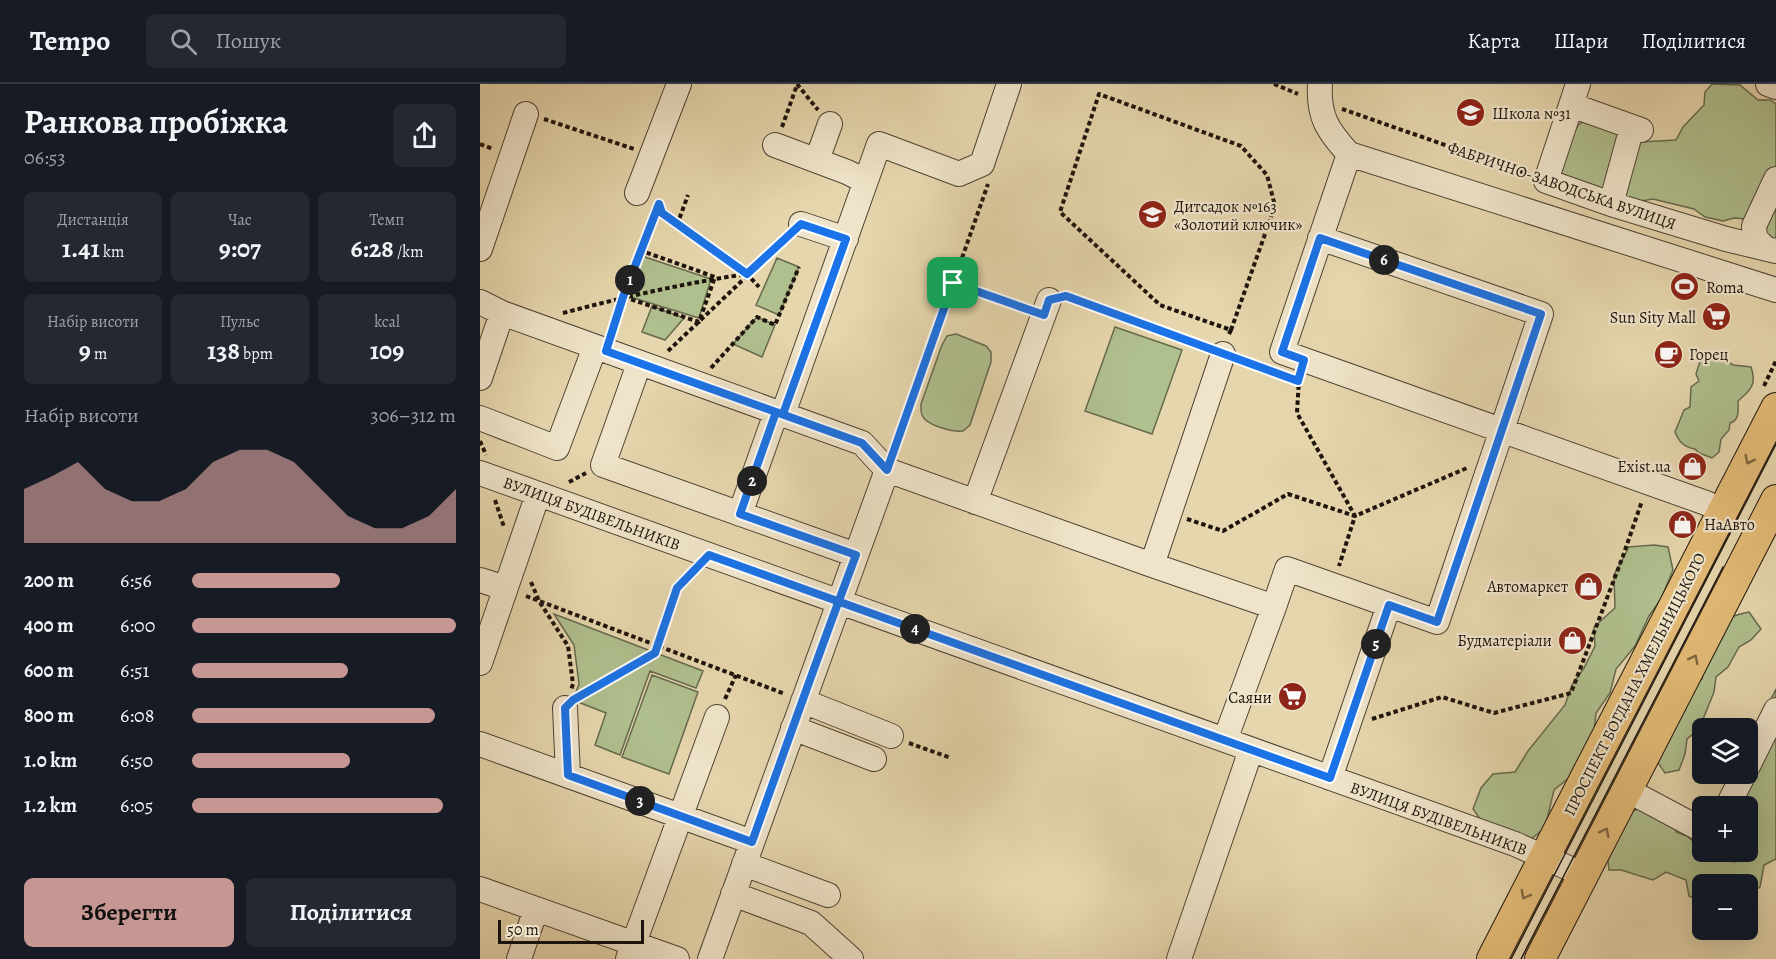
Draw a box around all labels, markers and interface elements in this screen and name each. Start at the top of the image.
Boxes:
search box [146,14,566,68]
text: Tempo [30,22,110,60]
icon: search [167,25,200,58]
text: Пошук [215,26,281,56]
text: Карта [1468,27,1520,55]
text: Шари [1553,27,1608,55]
text: Поділитися [1641,27,1746,55]
school or university icon: Школа №31 [1455,97,1487,129]
text: Ранкова пробіжка [24,99,288,144]
place label: Школа №31 [1492,103,1571,125]
button: share [393,104,456,167]
street label: ФАБРИЧНО-ЗАВОДСЬКА ВУЛИЦЯ [1444,136,1679,236]
text: 06:53 [24,144,66,171]
place label: Дитсадок №163 «Золотий ключик» [1174,196,1303,236]
school or university icon: Дитсадок №163 «Золотий ключик» [1137,199,1169,231]
text: Дистанція [57,209,129,231]
text: Час [228,209,252,231]
text: Темп [370,209,404,231]
text: 1.41 [62,231,100,266]
text: 9:07 [219,231,261,266]
text: 6:28 [350,231,394,266]
text: km [100,241,124,263]
text: /km [394,241,424,263]
pin: 6 [1369,245,1399,275]
text: 6 [1380,249,1388,271]
pin [927,257,978,308]
pin: 1 [615,265,645,295]
icon: arrive [936,266,969,299]
text: 1 [627,269,633,291]
sports icon: Roma [1669,271,1701,303]
place label: Roma [1706,277,1745,299]
supermarket icon: Sun Sity Mall [1701,301,1733,333]
place label: Sun Sity Mall [1610,307,1696,329]
text: Набір висоти [47,311,139,333]
text: Пульс [220,311,260,333]
text: kcal [374,311,400,333]
text: 9 [79,333,91,368]
text: 138 [207,333,240,368]
text: 109 [370,333,404,368]
cafe icon: Горец [1652,338,1684,370]
text: m [91,343,107,365]
text: bpm [240,343,273,365]
place label: Горец [1689,344,1729,366]
text: Набір висоти [24,402,139,429]
text: 306–312 m [370,402,456,429]
shop icon: Exist.ua [1676,450,1708,482]
one-way arrow [1745,454,1757,465]
place label: Exist.ua [1617,456,1672,478]
pin: 2 [737,466,767,496]
text: 2 [748,470,756,492]
street label: ВУЛИЦЯ БУДІВЕЛЬНИКІВ [500,472,683,556]
shop icon: НаАвто [1667,508,1699,540]
place label: НаАвто [1704,514,1755,536]
street label: ПРОСПЕКТ БОГДАНА ХМЕЛЬНИЦЬКОГО [1559,549,1711,820]
text: 200 m [24,567,74,594]
text: 6:56 [120,567,152,594]
shop icon: Автомаркет [1573,570,1605,602]
place label: Автомаркет [1486,576,1568,598]
text: 400 m [24,612,74,639]
text: 6:00 [120,612,155,639]
pin: 4 [900,614,930,644]
text: 4 [911,618,919,640]
shop icon: Будматеріали [1557,624,1589,656]
pin: 5 [1361,629,1391,659]
place label: Будматеріали [1457,630,1552,652]
text: 5 [1373,633,1379,655]
one-way arrow [1687,654,1699,665]
text: 600 m [24,657,74,684]
text: 6:51 [120,657,149,684]
supermarket icon: Саяни [1277,681,1309,713]
place label: Саяни [1228,687,1272,709]
text: 800 m [24,702,74,729]
text: 6:08 [120,702,154,729]
map controls [1692,718,1758,940]
button: layers [1692,718,1758,784]
text: 1.0 km [24,747,77,774]
text: 6:50 [120,747,153,774]
street label: ВУЛИЦЯ БУДІВЕЛЬНИКІВ [1347,777,1530,861]
pin: 3 [625,786,655,816]
text: 3 [637,790,643,812]
text: 1.2 km [24,792,77,819]
text: 6:05 [120,792,153,819]
button: + [1692,796,1758,862]
one-way arrow [1598,828,1610,839]
button: − [1692,874,1758,940]
button: Зберегти [24,878,234,947]
button: Поділитися [246,878,456,947]
one-way arrow [1521,889,1532,899]
scale bar [498,917,644,944]
text: 50 m [507,919,539,941]

